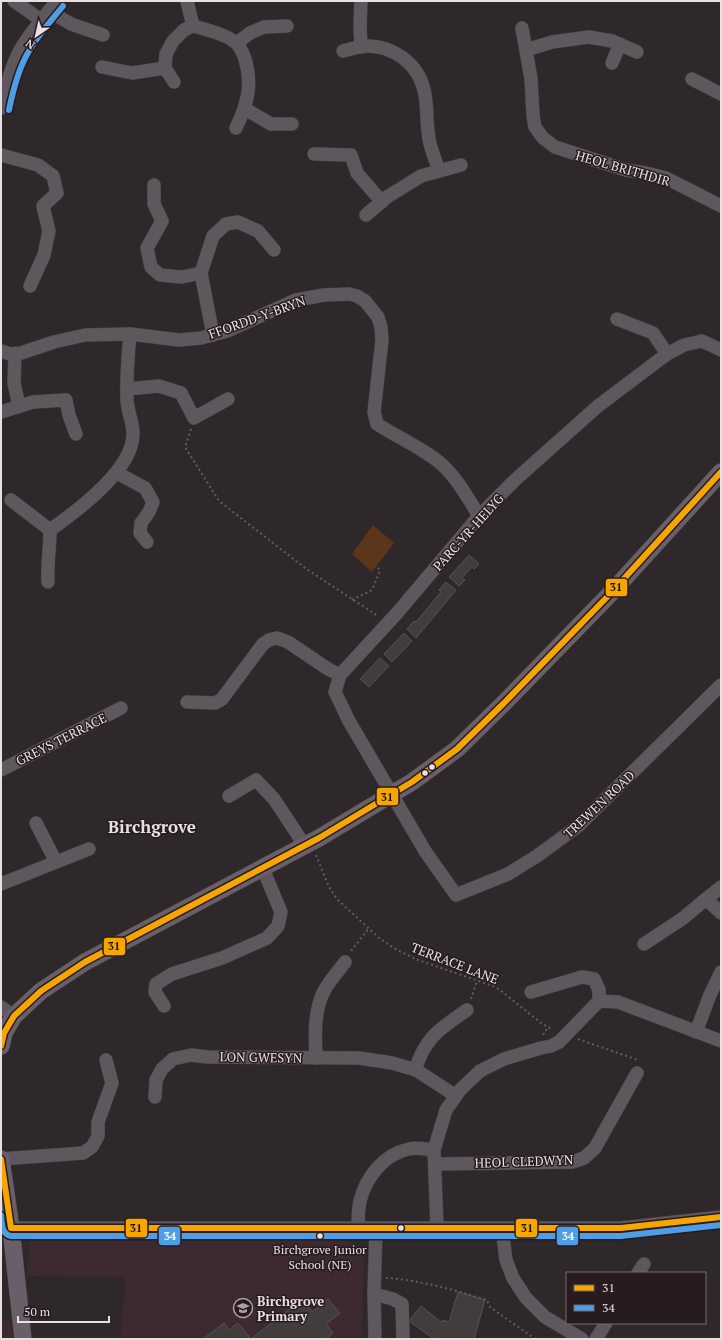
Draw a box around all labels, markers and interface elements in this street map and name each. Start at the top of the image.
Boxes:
north arrow [16,16,56,56]
text: N [22,36,38,52]
street label: HEOL BRITHDIR [574,146,673,190]
street label: FFORDD-Y-BRYN [206,291,308,343]
street label: PARC-YR-HELYG [429,490,508,574]
line badge: 31 [605,578,628,597]
text: 31 [610,580,622,594]
street label: GREYS TERRACE [13,708,109,770]
unlabelled marker [427,762,437,772]
street label: TREWEN ROAD [560,766,638,842]
unlabelled marker [420,768,430,778]
line badge: 31 [376,787,399,806]
text: 31 [381,790,393,804]
district label: Birchgrove [108,815,196,838]
line badge: 31 [103,937,126,956]
street label: TERRACE LANE [409,938,501,988]
text: 31 [108,939,120,953]
street label: LON GWESYN [220,1047,303,1067]
street label: HEOL CLEDWYN [474,1150,574,1172]
line badge: 31 [125,1218,148,1238]
line badge: 31 [515,1218,538,1238]
text: 31 [130,1221,142,1235]
text: 31 [521,1221,533,1235]
unlabelled marker [396,1223,406,1233]
line badge: 34 [158,1226,181,1246]
line badge: 34 [556,1226,579,1246]
text: 34 [164,1229,177,1243]
text: 34 [562,1229,575,1243]
marker: Birchgrove Junior School (NE) [315,1231,325,1241]
place label: Birchgrove Junior School (NE) [273,1242,367,1272]
legend [566,1272,706,1324]
text: 31 [602,1280,615,1295]
place label: Birchgrove Primary [257,1292,324,1325]
school or university icon: Birchgrove Primary [232,1297,254,1319]
scale bar [18,1298,109,1324]
text: 34 [602,1300,615,1315]
text: 50 m [24,1304,51,1319]

